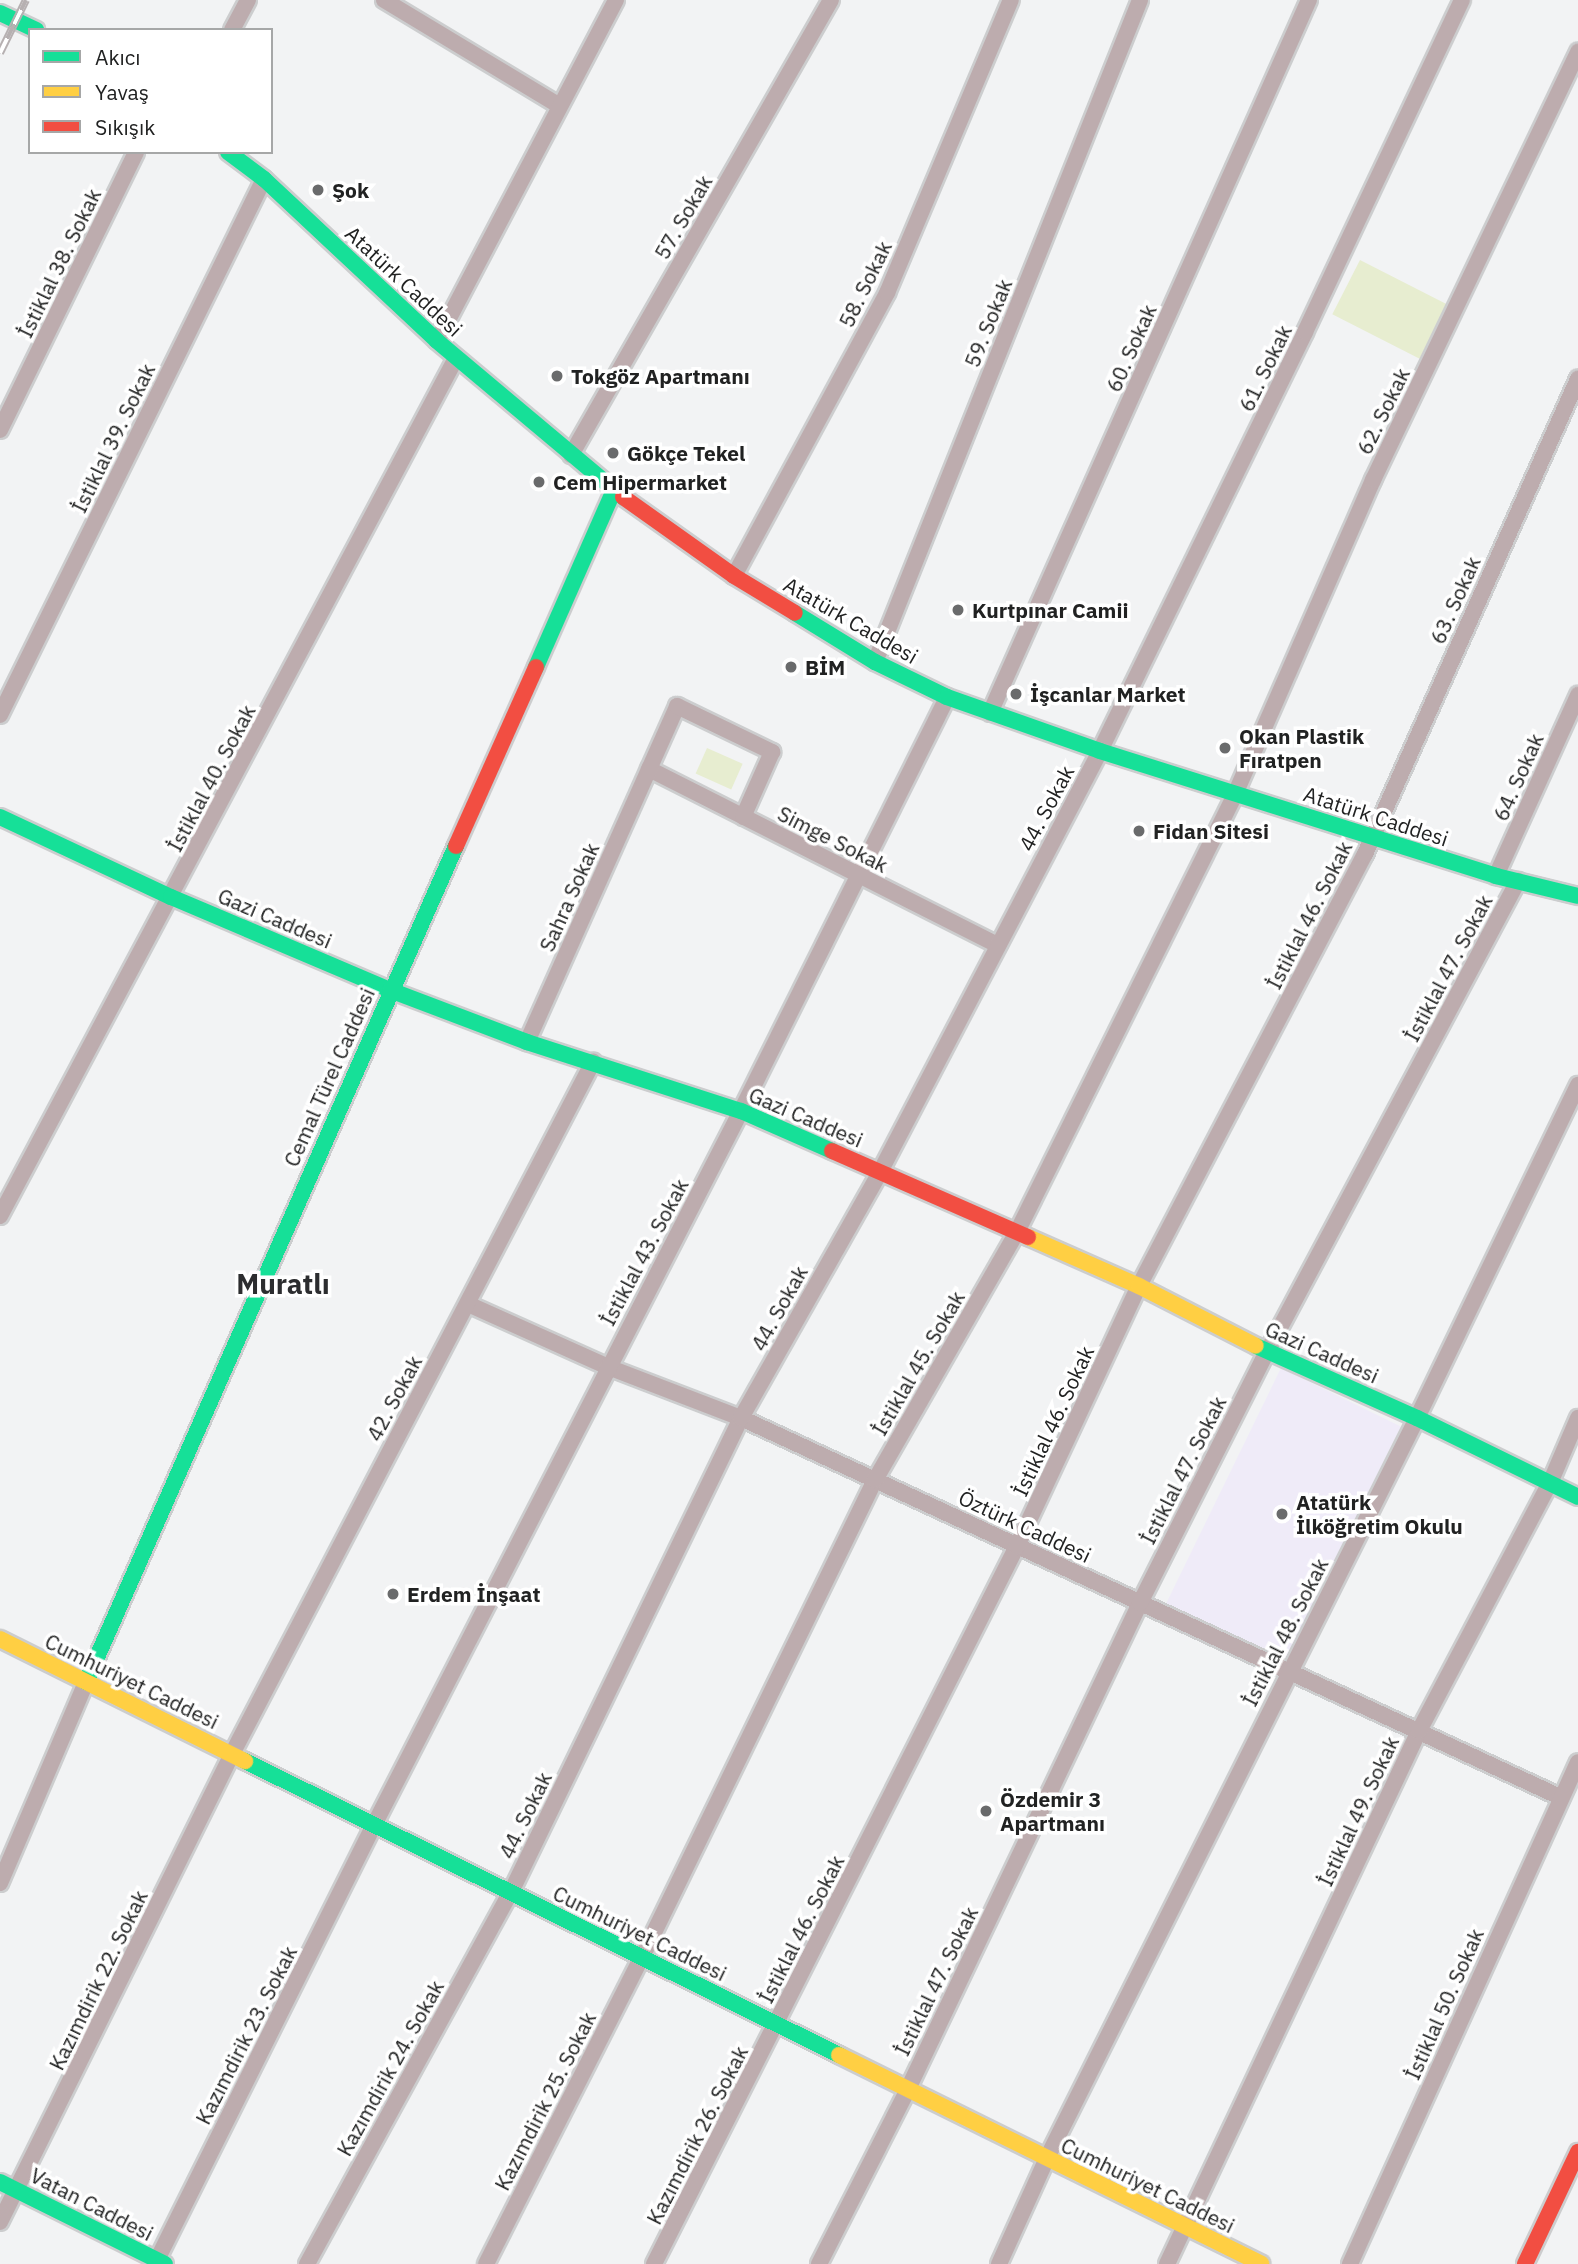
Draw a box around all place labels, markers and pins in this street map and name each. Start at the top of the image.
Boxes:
place label: Şok [332,177,369,203]
marker: Şok [310,182,326,198]
place label: Tokgöz Apartmanı [571,363,750,389]
marker: Tokgöz Apartmanı [549,368,565,384]
place label: Gökçe Tekel [627,440,745,466]
marker: Gökçe Tekel [605,445,621,461]
place label: Cem Hipermarket [553,469,727,495]
marker: Cem Hipermarket [531,474,547,490]
place label: Kurtpınar Camii [972,597,1128,623]
marker: Kurtpınar Camii [950,602,966,618]
place label: BİM [805,654,845,680]
marker: BİM [783,659,799,675]
place label: İşcanlar Market [1030,681,1186,707]
marker: İşcanlar Market [1008,686,1024,702]
place label: Okan Plastik Fıratpen [1239,723,1364,773]
marker: Okan Plastik Fıratpen [1217,740,1233,756]
place label: Fidan Sitesi [1153,818,1269,844]
marker: Fidan Sitesi [1131,823,1147,839]
place label: Atatürk İlköğretim Okulu [1296,1489,1463,1539]
marker: Atatürk İlköğretim Okulu [1274,1506,1290,1522]
place label: Erdem İnşaat [407,1581,540,1607]
marker: Erdem İnşaat [385,1586,401,1602]
place label: Özdemir 3 Apartmanı [1000,1786,1105,1836]
marker: Özdemir 3 Apartmanı [978,1803,994,1819]

